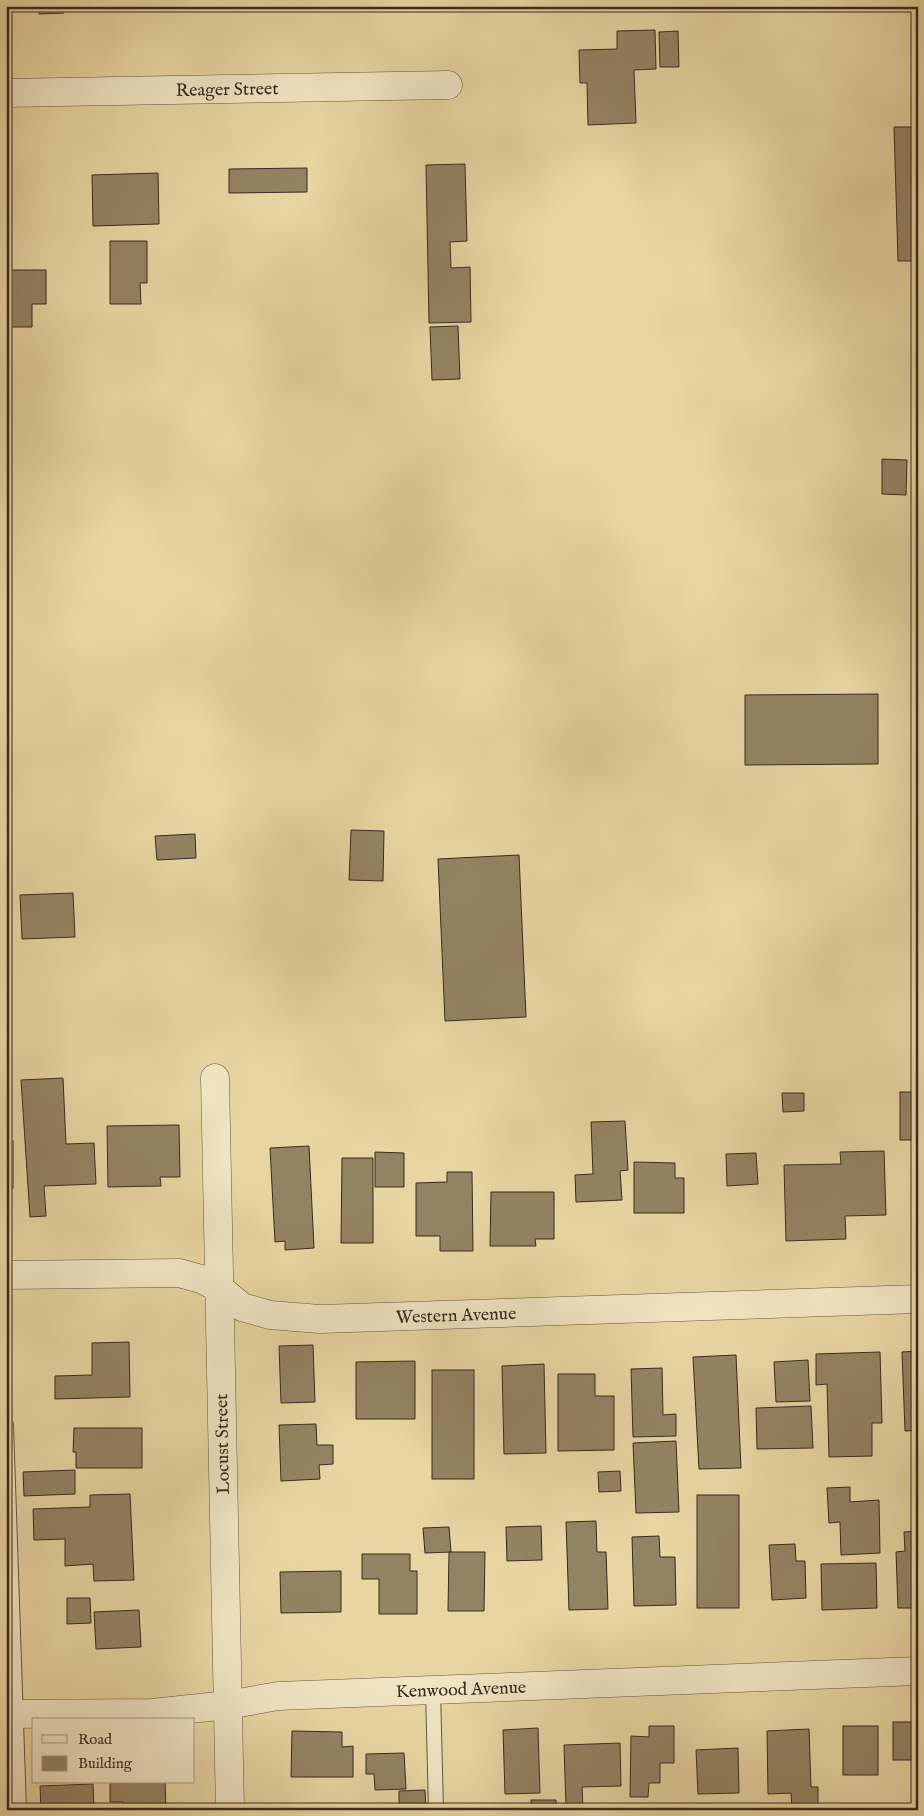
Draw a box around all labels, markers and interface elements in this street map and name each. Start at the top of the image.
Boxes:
street label: Reager Street [175,78,279,103]
street label: Western Avenue [395,1303,517,1330]
street label: Locust Street [211,1393,236,1495]
street label: Kenwood Avenue [396,1677,527,1704]
legend [32,1718,195,1784]
text: Road [78,1730,113,1749]
text: Building [78,1754,133,1773]

